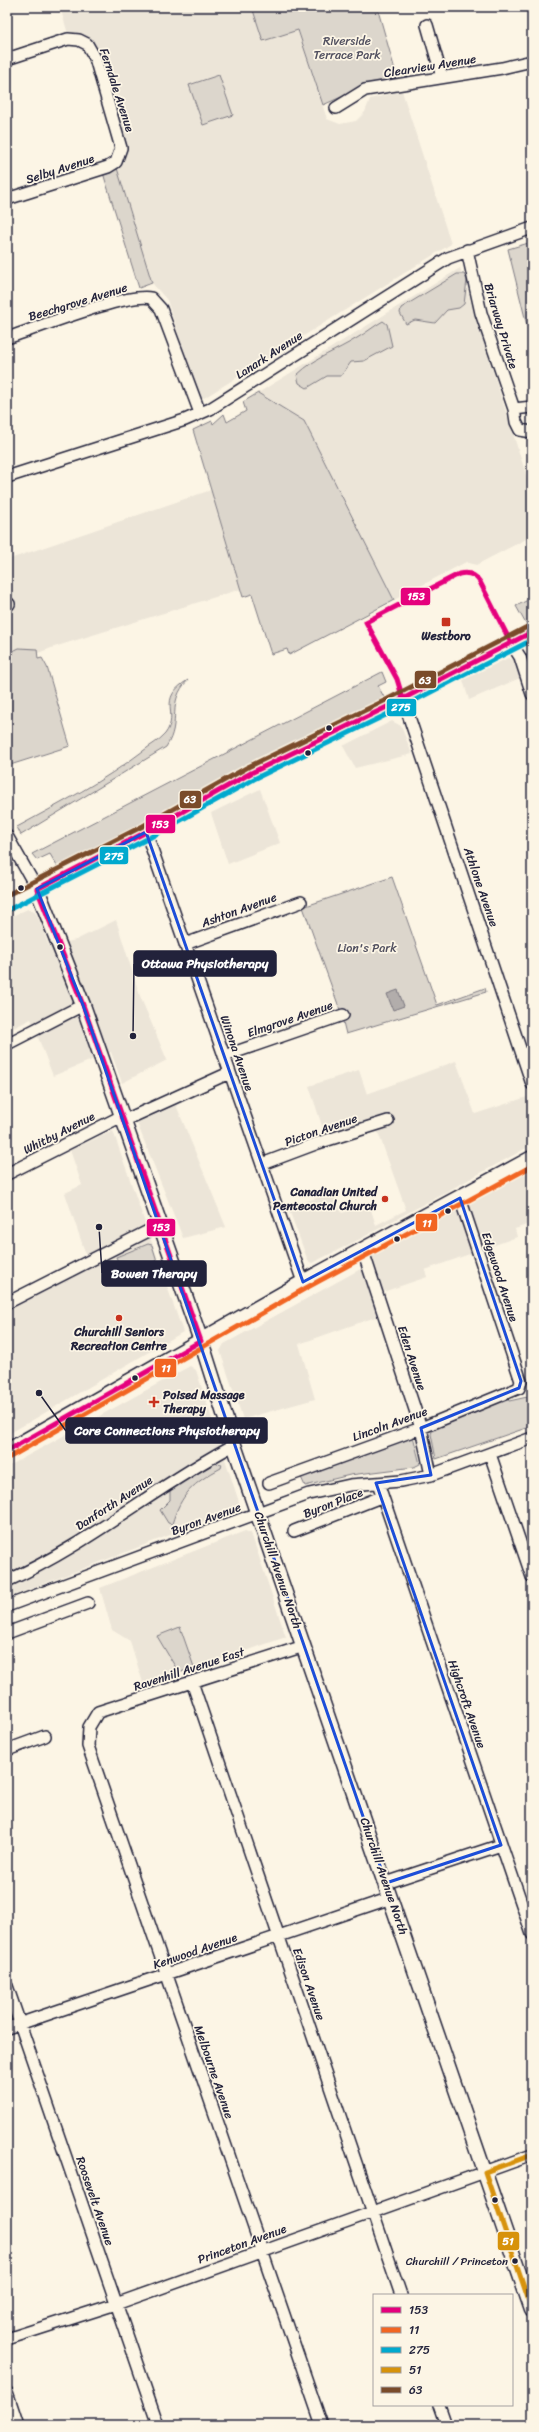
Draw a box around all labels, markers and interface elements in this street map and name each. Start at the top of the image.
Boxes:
park label: Riverside Terrace Park [313,30,381,66]
street label: Ferndale Avenue [93,45,141,135]
street label: Clearview Avenue [382,48,478,84]
street label: Selby Avenue [23,147,97,190]
street label: Beechgrove Avenue [26,276,130,328]
street label: Briarway Private [478,280,525,372]
street label: Lanark Avenue [231,325,307,385]
line badge: 153 [400,587,431,606]
text: 153 [407,587,426,606]
marker: Westboro [440,616,452,628]
place label: Westboro [421,625,471,647]
line badge: 63 [414,670,437,689]
text: 63 [418,671,432,690]
line badge: 275 [386,698,417,717]
text: 275 [390,698,411,717]
unlabelled marker [324,723,334,733]
unlabelled marker [303,748,313,758]
line badge: 63 [179,790,202,809]
text: 63 [183,790,197,809]
line badge: 153 [145,814,176,834]
text: 153 [151,815,170,834]
street label: Athlone Avenue [457,843,505,930]
line badge: 275 [99,846,129,865]
text: 275 [103,847,124,866]
unlabelled marker [16,883,26,893]
street label: Ashton Avenue [197,886,280,934]
park label: Lion's Park [337,937,397,959]
unlabelled marker [55,942,65,952]
callout: Ottawa Physiotherapy [134,951,276,976]
text: Ottawa Physiotherapy [141,952,269,975]
street label: Elmgrove Avenue [244,994,336,1044]
street label: Winona Avenue [214,1012,260,1094]
street label: Whitby Avenue [19,1105,99,1161]
street label: Picton Avenue [282,1107,360,1153]
place label: Canadian United Pentecostal Church [273,1181,379,1217]
marker: Canadian United Pentecostal Church [380,1194,390,1204]
unlabelled marker [443,1206,453,1216]
line badge: 11 [415,1213,438,1232]
text: 11 [422,1214,432,1233]
line badge: 153 [146,1218,176,1237]
text: 153 [152,1218,171,1237]
street label: Edgewood Avenue [475,1229,525,1325]
unlabelled marker [392,1234,402,1244]
callout: Bowen Therapy [102,1261,206,1286]
text: Bowen Therapy [111,1262,197,1285]
marker: Churchill Seniors Recreation Centre [114,1313,124,1323]
place label: Churchill Seniors Recreation Centre [70,1321,168,1357]
street label: Eden Avenue [391,1323,433,1393]
line badge: 11 [154,1358,177,1378]
text: 11 [161,1359,171,1378]
unlabelled marker [130,1373,140,1383]
place label: Poised Massage Therapy [163,1384,245,1420]
marker: Poised Massage Therapy [148,1396,160,1408]
street label: Lincoln Avenue [349,1400,431,1448]
callout: Core Connections Physiotherapy [66,1418,267,1443]
text: Core Connections Physiotherapy [73,1419,260,1442]
street label: Danforth Avenue [71,1469,157,1536]
street label: Byron Place [300,1481,366,1525]
street label: Byron Avenue [168,1496,244,1542]
street label: Churchill Avenue North [248,1508,308,1632]
street label: Ravenhill Avenue East [131,1640,248,1697]
street label: Highcroft Avenue [442,1657,492,1751]
street label: Churchill Avenue North [354,1814,414,1938]
street label: Kenwood Avenue [150,1926,240,1976]
street label: Edison Avenue [286,1945,332,2023]
street label: Melbourne Avenue [188,2022,240,2122]
street label: Roosevelt Avenue [69,2153,121,2249]
unlabelled marker [490,2195,500,2205]
street label: Princeton Avenue [194,2218,290,2270]
line badge: 51 [497,2231,520,2251]
text: 51 [502,2232,514,2251]
place label: Churchill / Princeton [406,2252,508,2271]
marker: Churchill / Princeton [510,2256,520,2266]
legend [373,2294,513,2406]
text: 153 [409,2299,428,2321]
text: 11 [409,2319,419,2341]
text: 275 [409,2339,430,2361]
text: 51 [409,2359,421,2381]
text: 63 [409,2379,423,2401]

